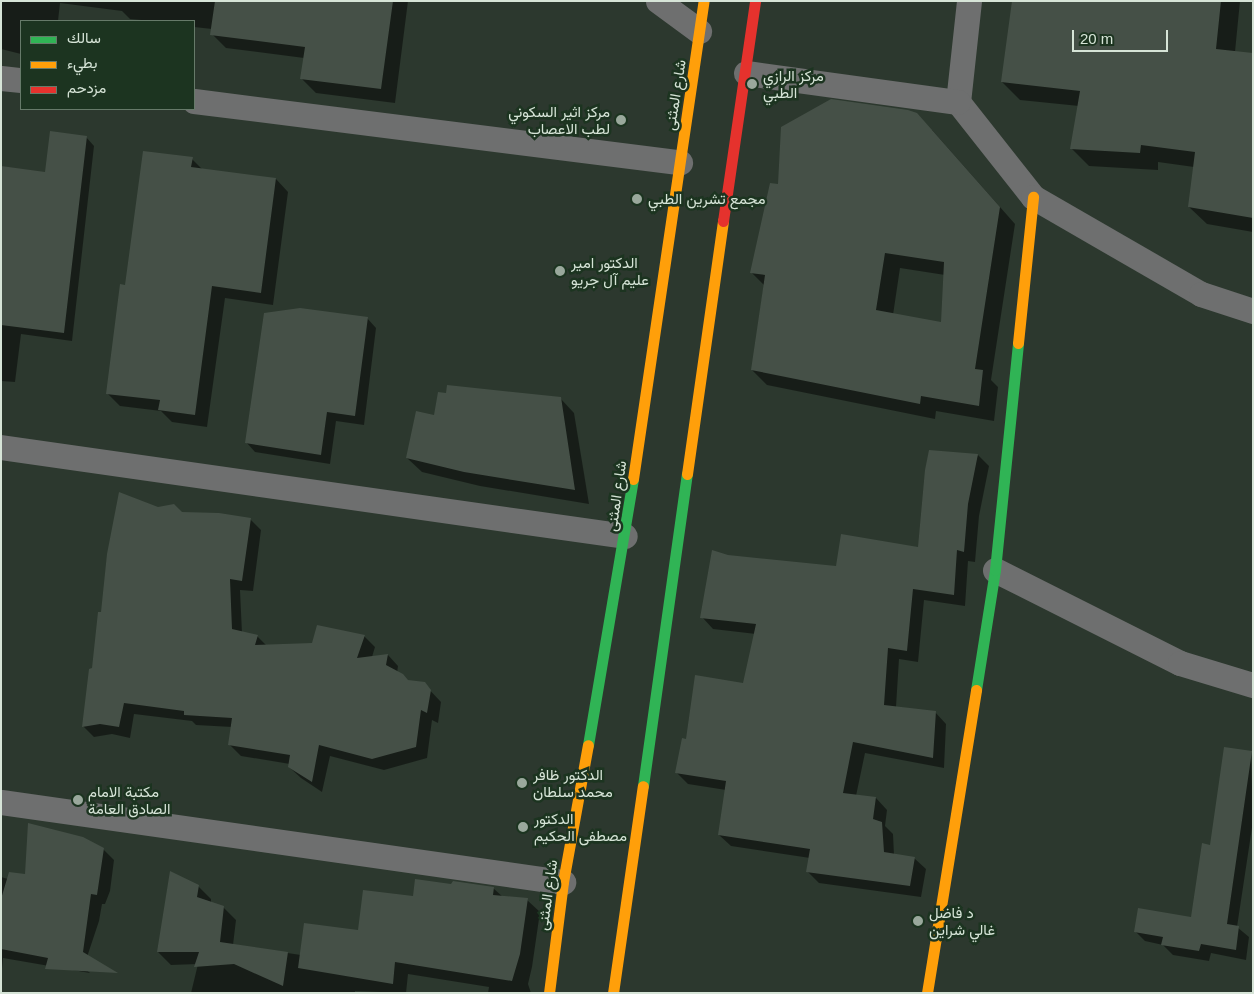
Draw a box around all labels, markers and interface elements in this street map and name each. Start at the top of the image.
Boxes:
legend [20,20,195,110]
scale bar [1074,20,1170,52]
text: سالك [67,29,101,46]
text: 20 m [1080,30,1113,47]
text: بطيء [67,54,97,71]
street label: شارع المثنى [661,58,689,132]
place label: مركز الرازي الطبي [763,66,824,101]
marker: مركز الرازي الطبي [745,77,759,91]
text: مزدحم [67,79,106,96]
place label: مركز اثير السكوني لطب الاعصاب [508,102,610,137]
marker: مركز اثير السكوني لطب الاعصاب [614,113,628,127]
place label: مجمع تشرين الطبي [648,190,765,208]
marker: مجمع تشرين الطبي [630,192,644,206]
place label: الدكتور امير عليم آل جريو [571,253,649,288]
marker: الدكتور امير عليم آل جريو [553,264,567,278]
street label: شارع المثنى [602,459,630,533]
place label: الدكتور ظافر محمد سلطان [533,765,613,800]
marker: الدكتور ظافر محمد سلطان [515,776,529,790]
place label: مكتبة الامام الصادق العامة [88,782,170,817]
marker: مكتبة الامام الصادق العامة [72,794,84,806]
place label: الدكتور مصطفى الحكيم [534,809,627,844]
marker: الدكتور مصطفى الحكيم [516,820,530,834]
street label: شارع المثنى [533,858,561,932]
place label: د فاضل غالي شراين [929,903,995,938]
marker: د فاضل غالي شراين [911,914,925,928]

